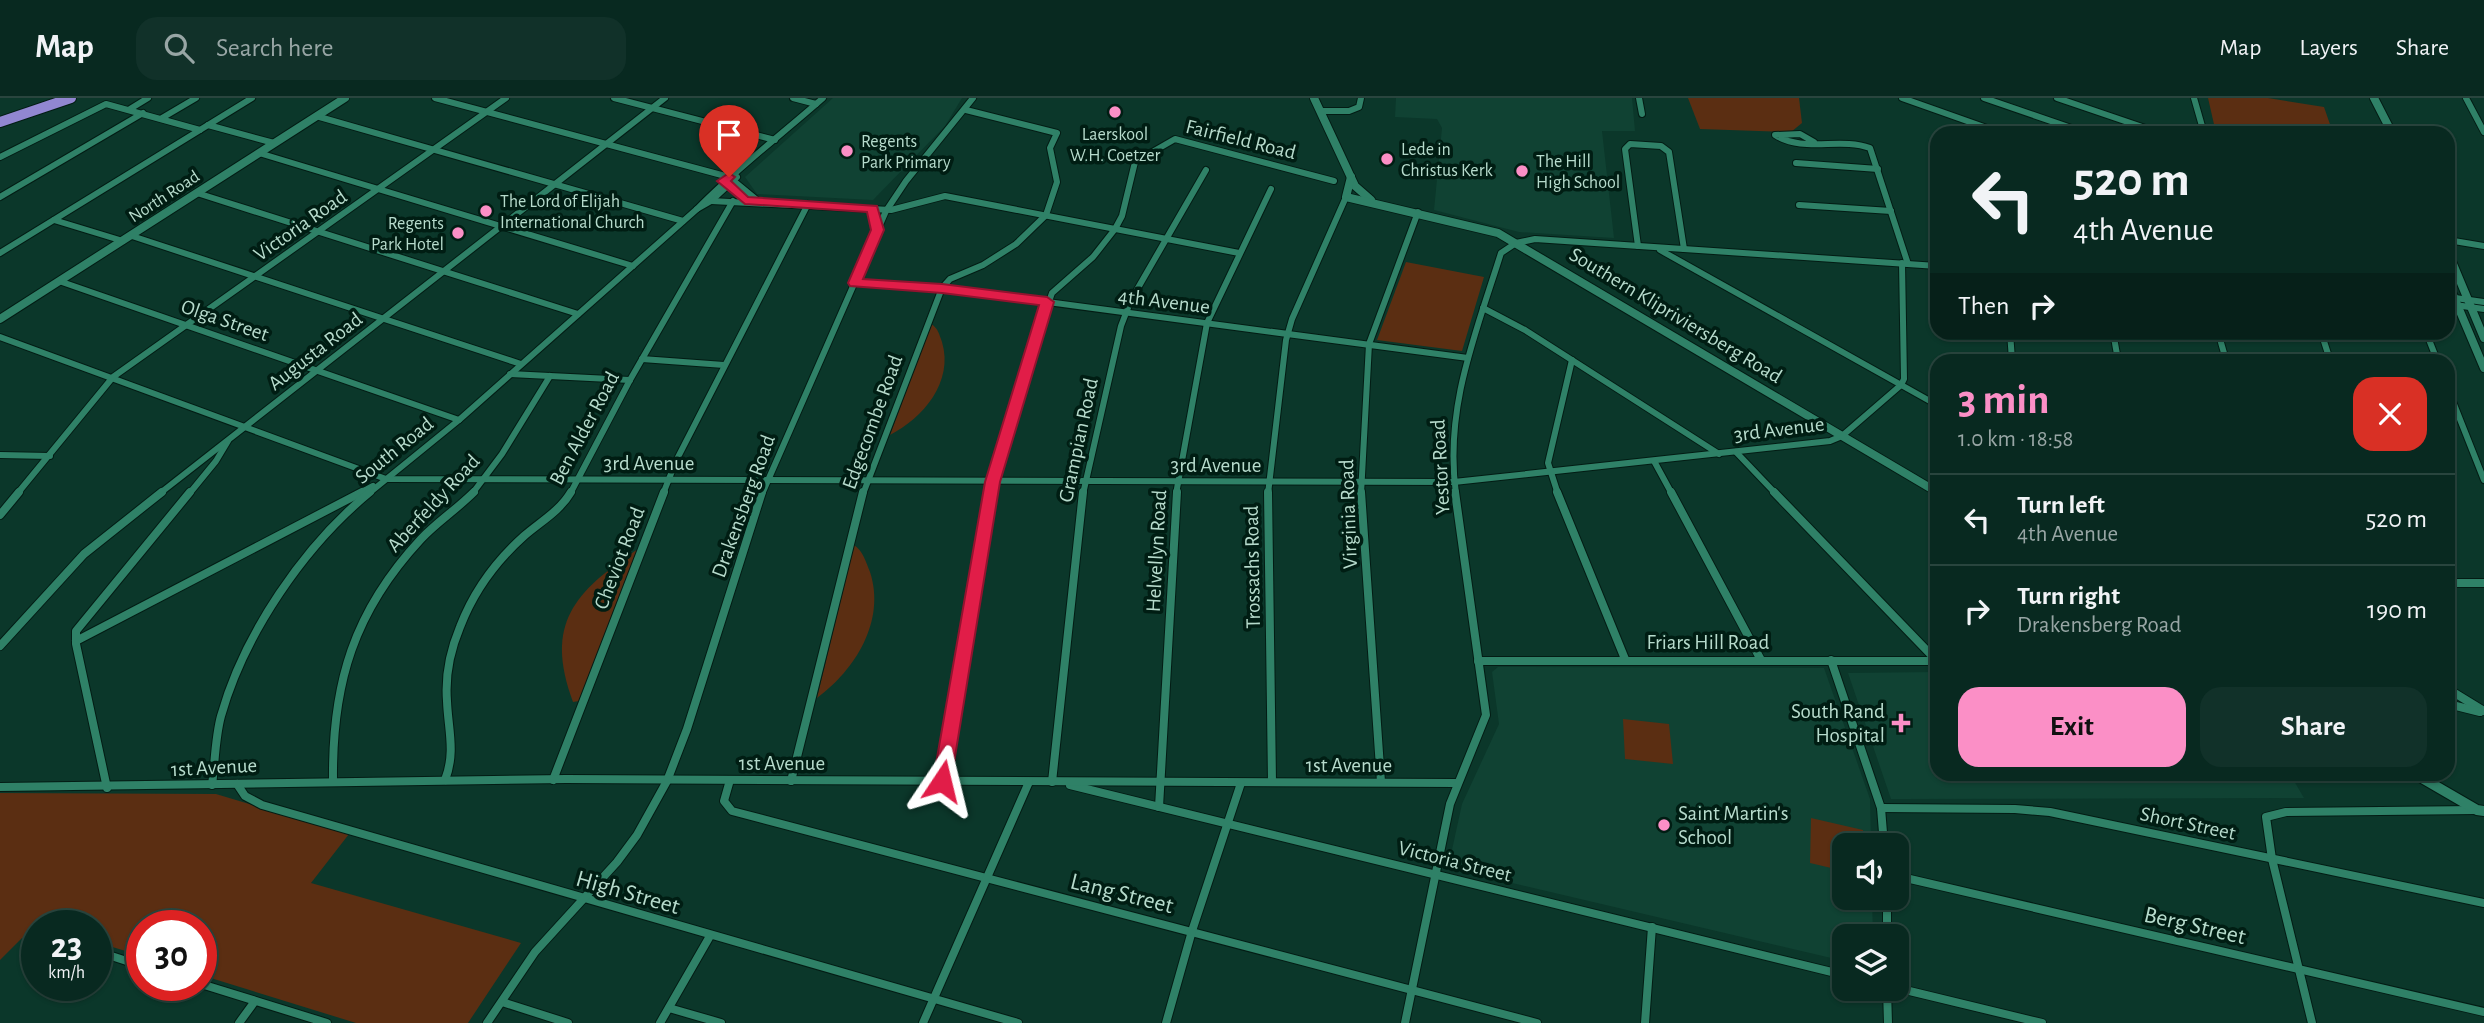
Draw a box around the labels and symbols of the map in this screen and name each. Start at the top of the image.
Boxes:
marker: Laerskool W.H. Coetzer [1107,104,1123,120]
pin [699,105,759,177]
street label: Fairfield Road [1184,116,1298,163]
place label: Laerskool W.H. Coetzer [1070,126,1160,165]
place label: Regents Park Primary [861,133,951,172]
place label: Lede in Christus Kerk [1401,141,1493,180]
marker: Regents Park Primary [839,143,855,159]
marker: Lede in Christus Kerk [1379,151,1395,167]
place label: The Hill High School [1536,153,1620,192]
marker: The Hill High School [1514,163,1530,179]
street label: North Road [126,167,203,226]
street label: Victoria Road [250,186,351,265]
place label: The Lord of Elijah International Church [500,193,645,232]
marker: The Lord of Elijah International Church [478,203,494,219]
place label: Regents Park Hotel [371,215,444,254]
marker: Regents Park Hotel [450,225,466,241]
street label: Southern Klipriviersberg Road [1566,244,1786,387]
street label: 4th Avenue [1117,285,1211,318]
street label: Olga Street [178,296,272,345]
street label: Augusta Road [264,308,366,394]
street label: Edgecombe Road [838,352,906,492]
street label: Ben Alder Road [546,368,623,488]
street label: Grampian Road [1055,376,1102,504]
street label: South Road [351,413,437,488]
street label: 3rd Avenue [1733,414,1825,445]
street label: Yestor Road [1428,419,1453,515]
street label: Drakensberg Road [708,432,779,580]
street label: Aberfeldy Road [383,450,484,556]
street label: 3rd Avenue [604,453,694,474]
street label: 3rd Avenue [1171,455,1261,476]
street label: Virginia Road [1336,459,1361,569]
street label: Helvellyn Road [1143,489,1170,613]
street label: Cheviot Road [590,504,649,612]
street label: Trossachs Road [1241,505,1264,629]
street label: Friars Hill Road [1647,632,1770,653]
place label: South Rand Hospital [1791,701,1885,746]
marker: South Rand Hospital [1891,713,1911,733]
position arrow [905,744,979,818]
street label: 1st Avenue [739,753,825,774]
street label: 1st Avenue [170,755,258,780]
street label: 1st Avenue [1306,755,1392,776]
place label: Saint Martin's School [1678,803,1788,848]
street label: Short Street [2138,803,2238,844]
marker: Saint Martin's School [1656,817,1672,833]
street label: Victoria Street [1396,837,1514,886]
street label: High Street [573,867,683,919]
street label: Lang Street [1068,870,1176,918]
street label: Berg Street [2142,903,2248,949]
speed limit sign: 30 [126,910,217,1001]

